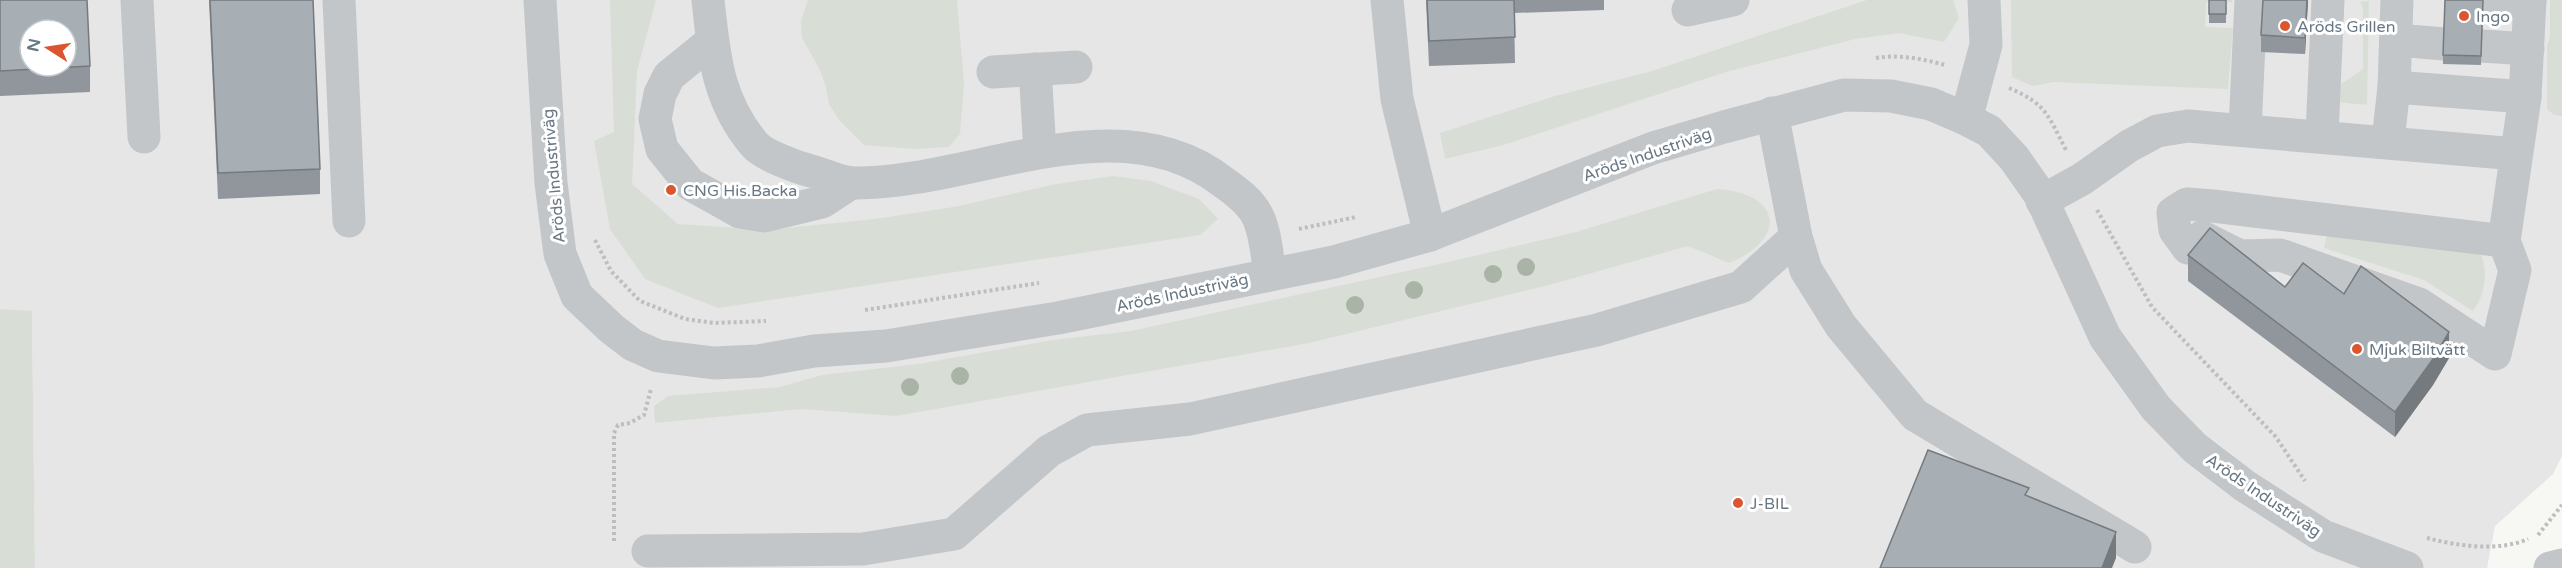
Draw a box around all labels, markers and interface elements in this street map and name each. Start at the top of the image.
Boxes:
place label: Ingo [2476,7,2510,27]
marker: Ingo [2457,9,2471,23]
place label: Aröds Grillen [2297,17,2395,37]
north arrow [18,18,78,78]
marker: Aröds Grillen [2278,19,2292,33]
text: N [23,37,45,53]
street label: Aröds Industriväg [538,108,570,244]
street label: Aröds Industriväg [1580,124,1714,186]
place label: CNG His.Backa [683,181,797,201]
marker: CNG His.Backa [664,183,678,197]
street label: Aröds Industriväg [1114,269,1250,317]
place label: Mjuk Biltvätt [2369,340,2465,360]
marker: Mjuk Biltvätt [2350,342,2364,356]
street label: Aröds Industriväg [2202,450,2325,542]
place label: J-BIL [1750,494,1789,514]
marker: J-BIL [1731,496,1745,510]

